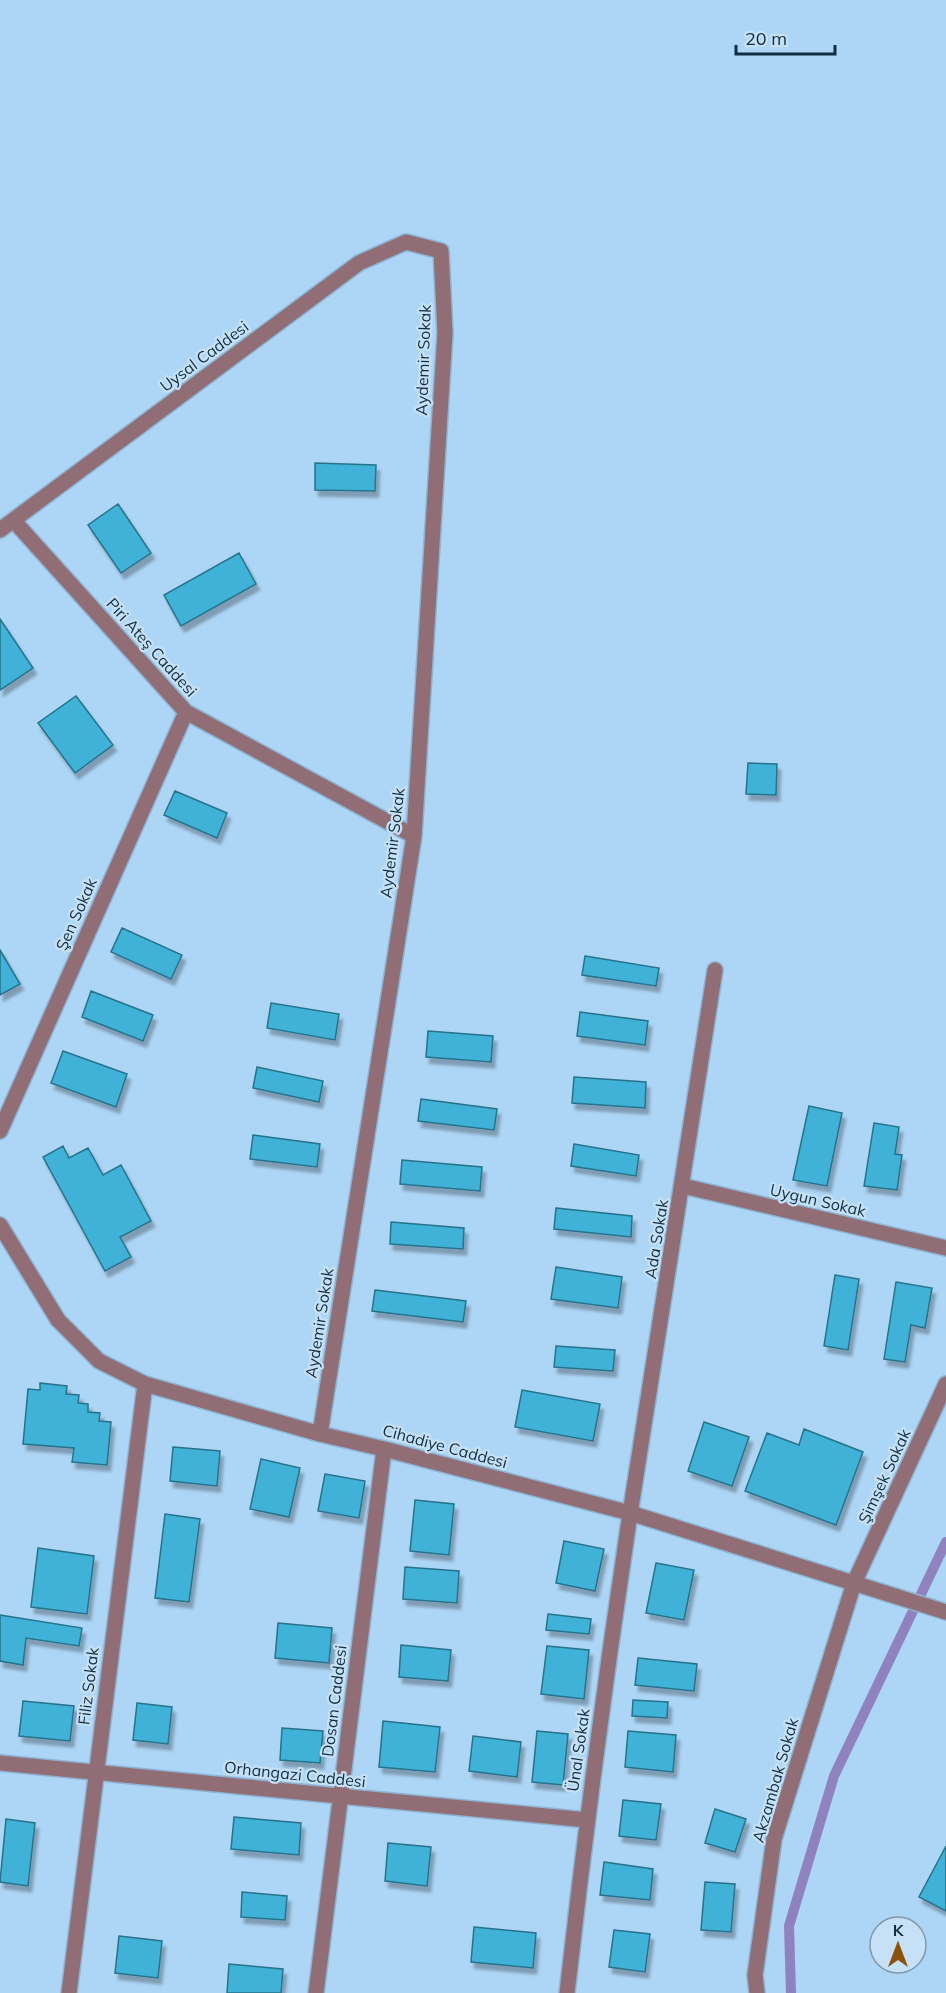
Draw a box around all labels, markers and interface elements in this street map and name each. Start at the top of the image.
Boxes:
scale bar [736,18,835,56]
text: 20 m [745,27,787,50]
street label: Aydemir Sokak [411,303,435,416]
street label: Uysal Caddesi [156,316,252,396]
street label: Piri Ateş Caddesi [102,594,202,700]
street label: Aydemir Sokak [375,786,409,899]
street label: Şen Sokak [51,874,101,953]
street label: Uygun Sokak [768,1179,869,1221]
street label: Ada Sokak [640,1197,672,1280]
street label: Aydemir Sokak [300,1266,338,1379]
street label: Cihadiye Caddesi [380,1420,510,1472]
street label: Şimşek Sokak [853,1425,915,1526]
street label: Dosan Caddesi [317,1644,351,1758]
street label: Filiz Sokak [73,1645,103,1726]
street label: Ünal Sokak [562,1706,594,1793]
street label: Akzambak Sokak [748,1715,803,1845]
street label: Orhangazi Caddesi [223,1757,367,1791]
north arrow [868,1915,928,1975]
text: K [893,1920,905,1940]

